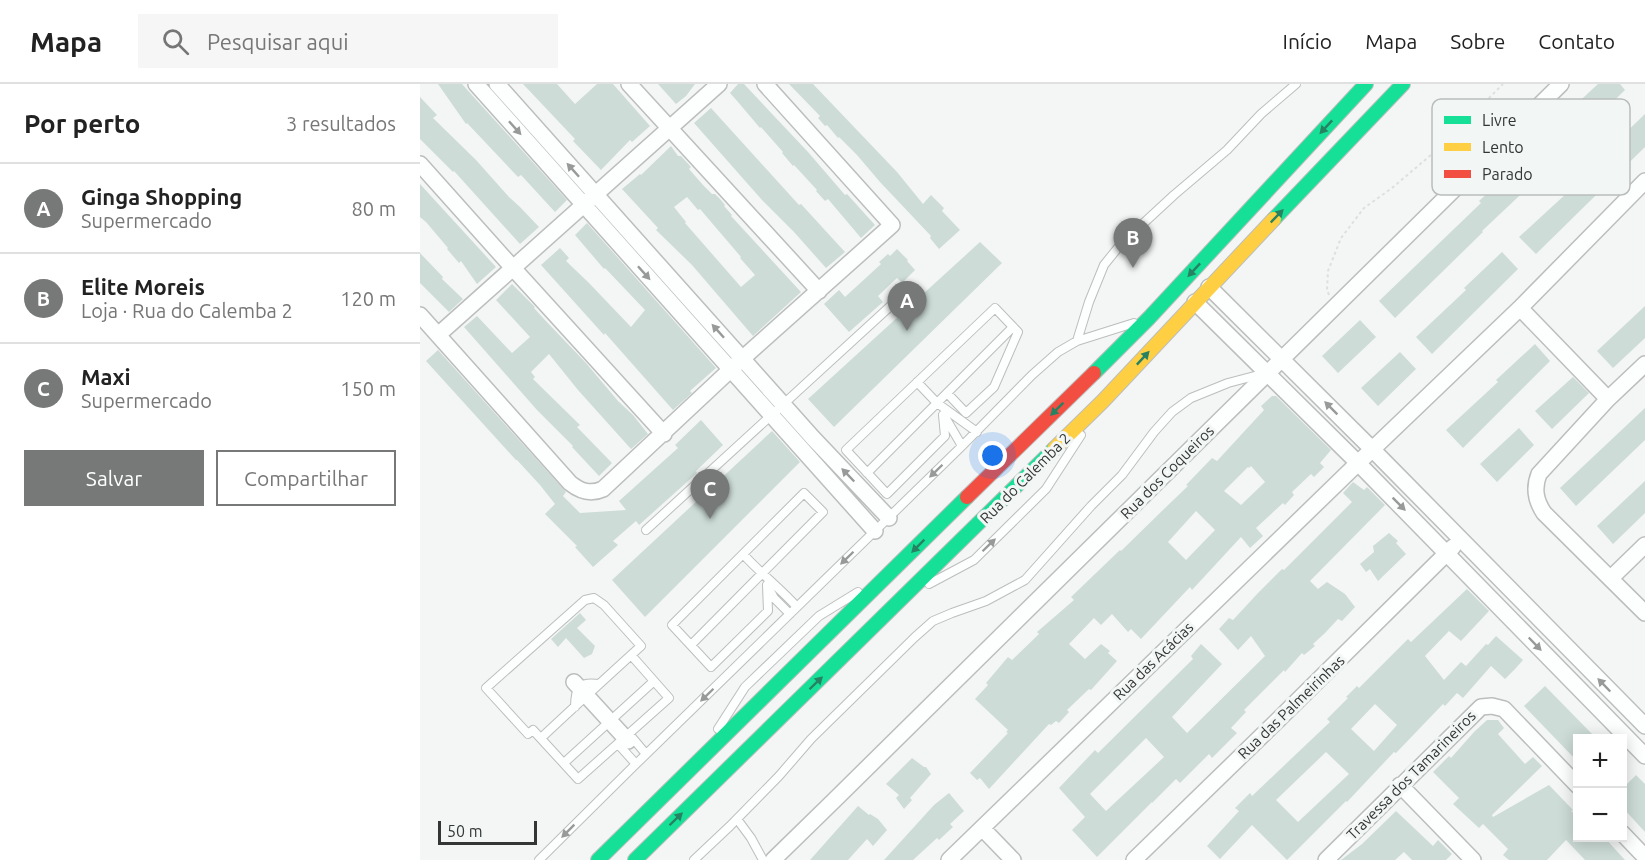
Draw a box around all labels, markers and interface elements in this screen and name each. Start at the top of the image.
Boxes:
search box [138,14,558,68]
icon: search [159,25,192,58]
text: Mapa [30,26,102,57]
text: Pesquisar aqui [207,29,349,54]
text: Início [1283,29,1332,53]
text: Mapa [1365,29,1417,53]
text: Sobre [1450,29,1505,53]
text: Contato [1538,29,1615,53]
legend [1432,99,1630,195]
text: Por perto [24,109,140,138]
text: Livre [1482,111,1517,129]
text: 3 resultados [286,112,396,135]
one-way arrow [1320,119,1333,134]
one-way arrow [508,120,521,135]
text: Lento [1482,138,1524,156]
one-way arrow [567,163,580,178]
text: Parado [1482,165,1533,183]
text: Ginga Shopping [81,184,242,209]
text: A [36,197,51,220]
text: 80 m [352,197,396,220]
text: Supermercado [81,209,212,232]
one-way arrow [1269,210,1283,224]
pin: B [1114,218,1152,268]
one-way arrow [1187,263,1201,277]
one-way arrow [637,265,650,280]
text: Elite Moreis [81,274,205,299]
pin: A [888,282,926,331]
text: B [37,287,50,310]
text: 120 m [340,287,396,310]
text: Loja · Rua do Calemba 2 [81,299,293,322]
one-way arrow [711,323,725,338]
one-way arrow [1136,351,1149,366]
text: Maxi [81,364,131,389]
text: C [37,377,50,400]
text: 150 m [340,377,396,400]
text: Supermercado [81,389,212,412]
one-way arrow [1049,402,1064,416]
one-way arrow [1324,402,1338,416]
street label: Rua dos Coqueiros [1117,422,1217,522]
street label: Rua do Calemba 2 [976,429,1074,527]
your location [978,441,1007,470]
button: Salvar [24,450,204,506]
button: Compartilhar [216,450,396,506]
one-way arrow [930,464,944,478]
one-way arrow [842,469,856,483]
pin: C [690,470,730,519]
one-way arrow [1392,497,1406,512]
one-way arrow [982,538,997,552]
one-way arrow [912,539,926,553]
one-way arrow [840,551,854,565]
street label: Rua das Acácias [1109,619,1197,703]
one-way arrow [1528,636,1542,651]
street label: Rua das Palmeirinhas [1234,652,1348,762]
one-way arrow [808,676,822,690]
one-way arrow [1597,677,1611,692]
one-way arrow [701,687,715,701]
street label: Travessa dos Tamarineiros [1343,707,1479,843]
map controls [1573,734,1627,842]
button: + [1573,734,1627,788]
button: − [1573,788,1627,842]
one-way arrow [669,812,684,826]
scale bar [438,818,537,846]
text: 50 m [447,822,483,840]
one-way arrow [561,824,575,839]

